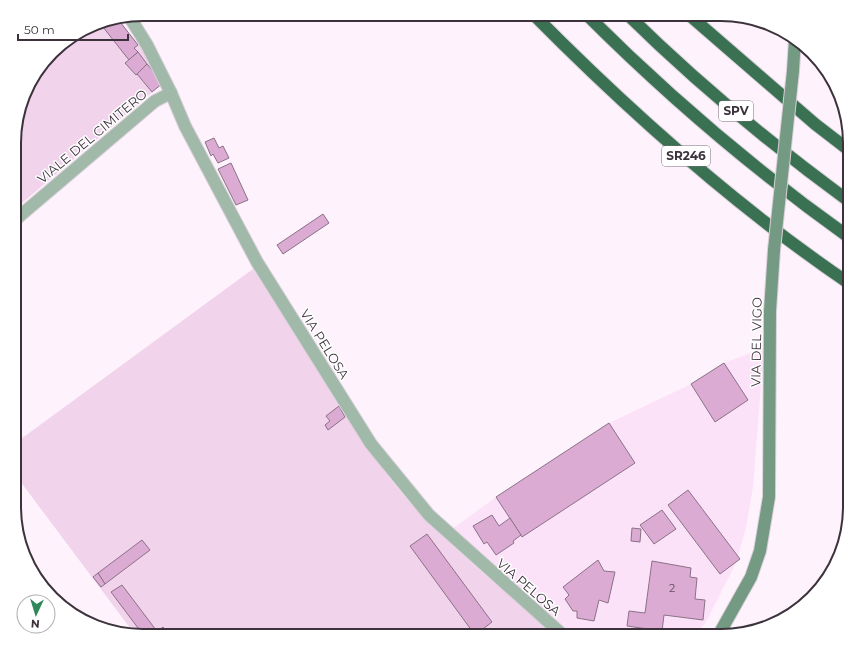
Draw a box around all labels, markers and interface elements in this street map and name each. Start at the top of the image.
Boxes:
scale bar [18,16,128,42]
text: 50 m [24,22,55,37]
street label: VIALE DEL CIMITERO [34,85,150,187]
road number: SPV [719,101,753,121]
road number: SR246 [662,146,710,166]
street label: VIA DEL VIGO [747,297,765,387]
street label: VIA PELOSA [297,306,353,382]
street label: VIA PELOSA [494,555,565,619]
house number: 2 [669,581,675,595]
north arrow [16,594,56,634]
text: N [30,617,40,631]

